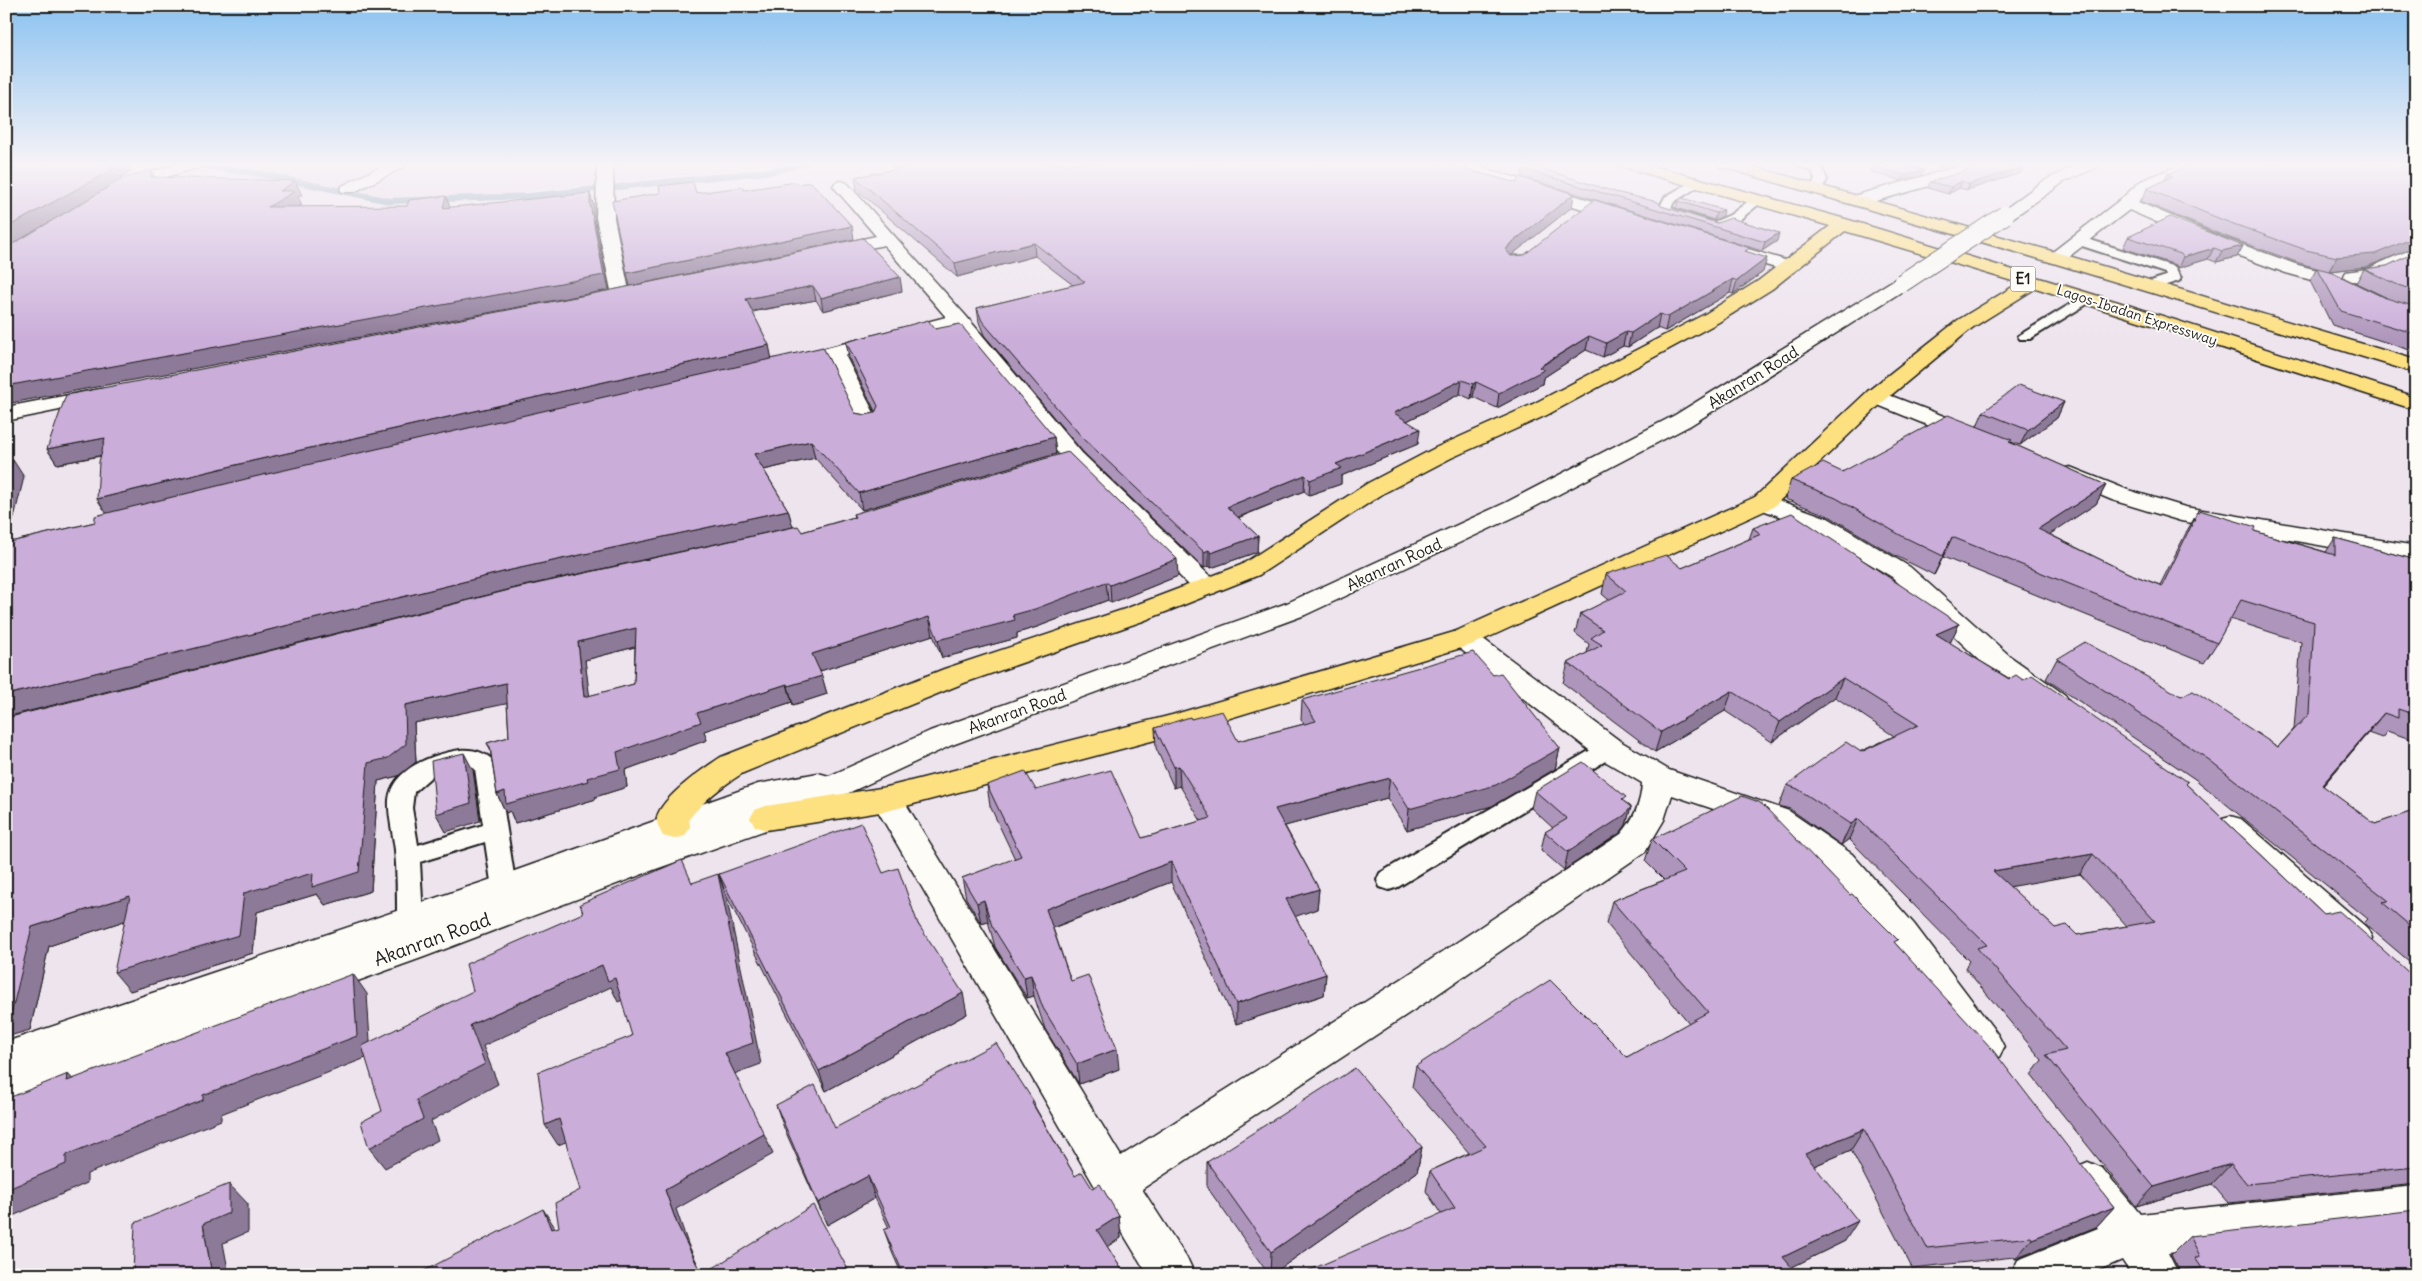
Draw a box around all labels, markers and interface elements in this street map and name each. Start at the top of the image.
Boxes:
road number: E1 [2010,266,2036,292]
street label: Lagos-Ibadan Expressway [2054,281,2220,349]
street label: Akanran Road [1704,341,1802,413]
street label: Akanran Road [1343,533,1445,595]
street label: Akanran Road [965,684,1069,738]
street label: Akanran Road [371,907,493,971]

